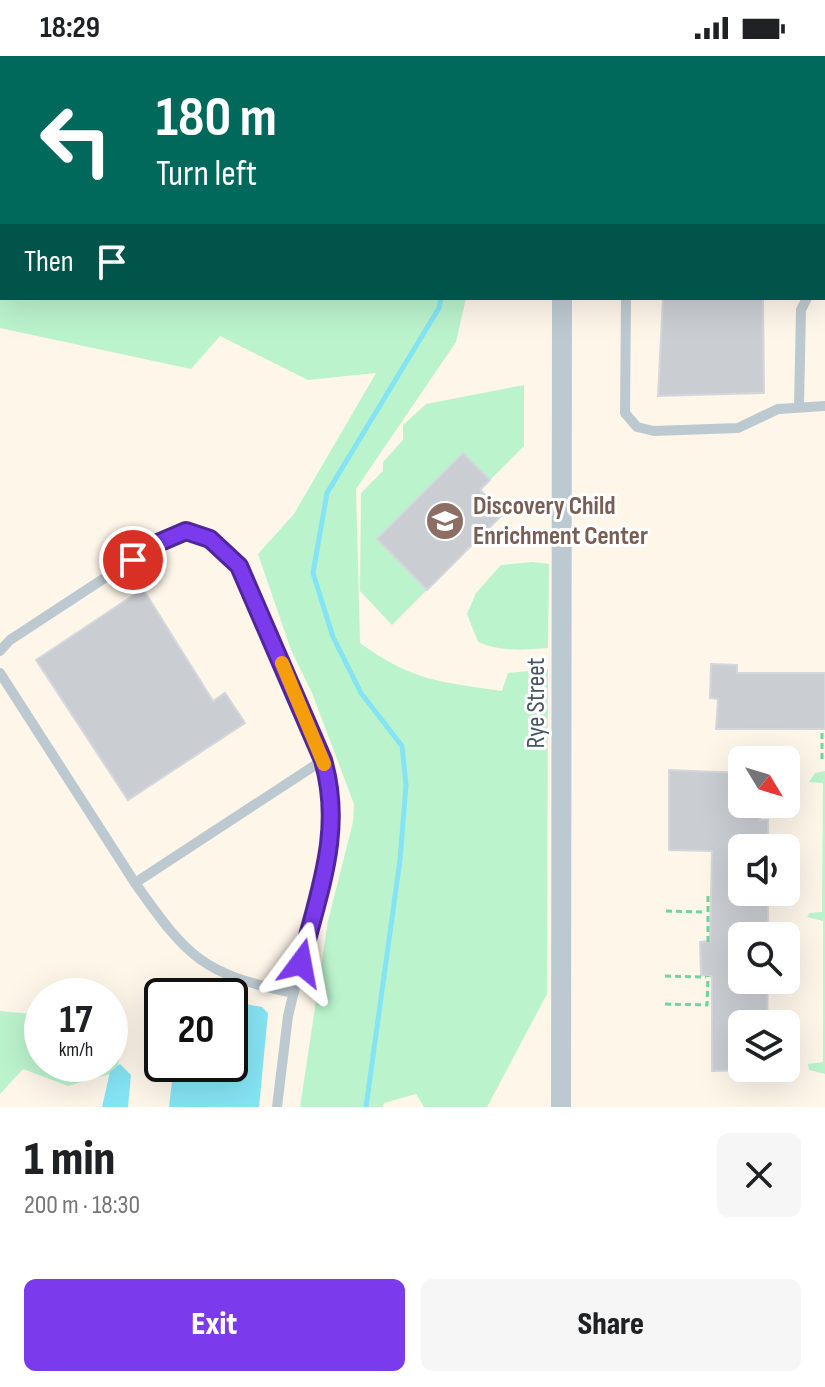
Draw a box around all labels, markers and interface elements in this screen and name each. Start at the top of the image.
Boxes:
text: 18:29 [40,10,100,46]
text: 180 m [156,85,277,152]
icon: left [24,88,128,192]
text: Turn left [156,153,257,196]
icon: arrive [90,240,134,284]
text: Then [24,244,74,280]
place label: Discovery Child Enrichment Center [473,491,648,552]
school or university icon: Discovery Child Enrichment Center [424,500,466,542]
pin [99,526,167,594]
icon: arrive [111,538,155,582]
street label: Rye Street [521,657,552,748]
north arrow [728,746,800,818]
map controls [728,746,800,1082]
button: sound [728,834,800,906]
position arrow [259,921,343,1005]
button: search [728,922,800,994]
speed limit sign: 20 [144,978,248,1082]
text: 17 [60,996,92,1044]
button: layers [728,1010,800,1082]
text: km/h [59,1038,93,1062]
text: 1 min [24,1131,115,1188]
button: close [717,1133,801,1217]
text: 200 m · 18:30 [24,1190,140,1221]
button: Exit [24,1279,405,1371]
button: Share [421,1279,801,1371]

